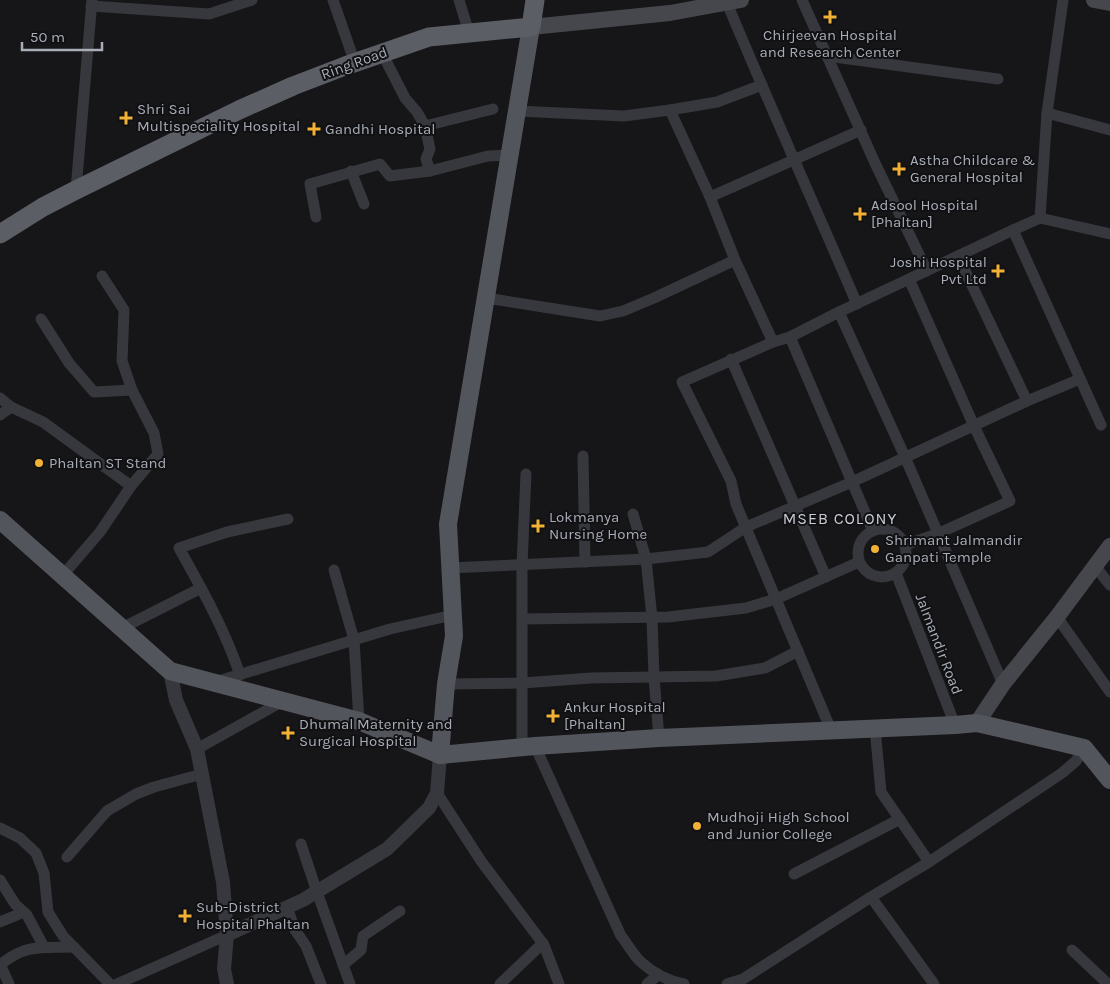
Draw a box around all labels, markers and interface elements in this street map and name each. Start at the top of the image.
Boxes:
marker: Chirjeevan Hospital and Research Center [823,10,837,24]
scale bar [22,20,102,52]
place label: Chirjeevan Hospital and Research Center [760,26,901,61]
text: 50 m [30,28,65,46]
street label: Ring Road [318,43,390,83]
place label: Shri Sai Multispeciality Hospital [137,100,300,135]
marker: Shri Sai Multispeciality Hospital [119,111,133,125]
place label: Gandhi Hospital [325,120,435,138]
marker: Gandhi Hospital [307,122,321,136]
place label: Astha Childcare & General Hospital [910,151,1036,186]
marker: Astha Childcare & General Hospital [892,162,906,176]
place label: Adsool Hospital [Phaltan] [871,196,978,231]
marker: Adsool Hospital [Phaltan] [853,207,867,221]
place label: Joshi Hospital Pvt Ltd [890,253,987,288]
marker: Joshi Hospital Pvt Ltd [991,264,1005,278]
place label: Phaltan ST Stand [49,454,166,472]
marker: Phaltan ST Stand [33,457,45,469]
place label: Lokmanya Nursing Home [549,508,647,543]
district label: MSEB COLONY [783,509,897,528]
marker: Lokmanya Nursing Home [531,519,545,533]
place label: Shrimant Jalmandir Ganpati Temple [885,531,1023,566]
marker: Shrimant Jalmandir Ganpati Temple [869,543,881,555]
street label: Jalmandir Road [911,591,967,697]
place label: Ankur Hospital [Phaltan] [564,698,666,733]
marker: Ankur Hospital [Phaltan] [546,709,560,723]
place label: Dhumal Maternity and Surgical Hospital [299,715,453,750]
marker: Dhumal Maternity and Surgical Hospital [281,726,295,740]
place label: Mudhoji High School and Junior College [707,808,850,843]
marker: Mudhoji High School and Junior College [691,820,703,832]
place label: Sub-District Hospital Phaltan [196,898,310,933]
marker: Sub-District Hospital Phaltan [178,909,192,923]

